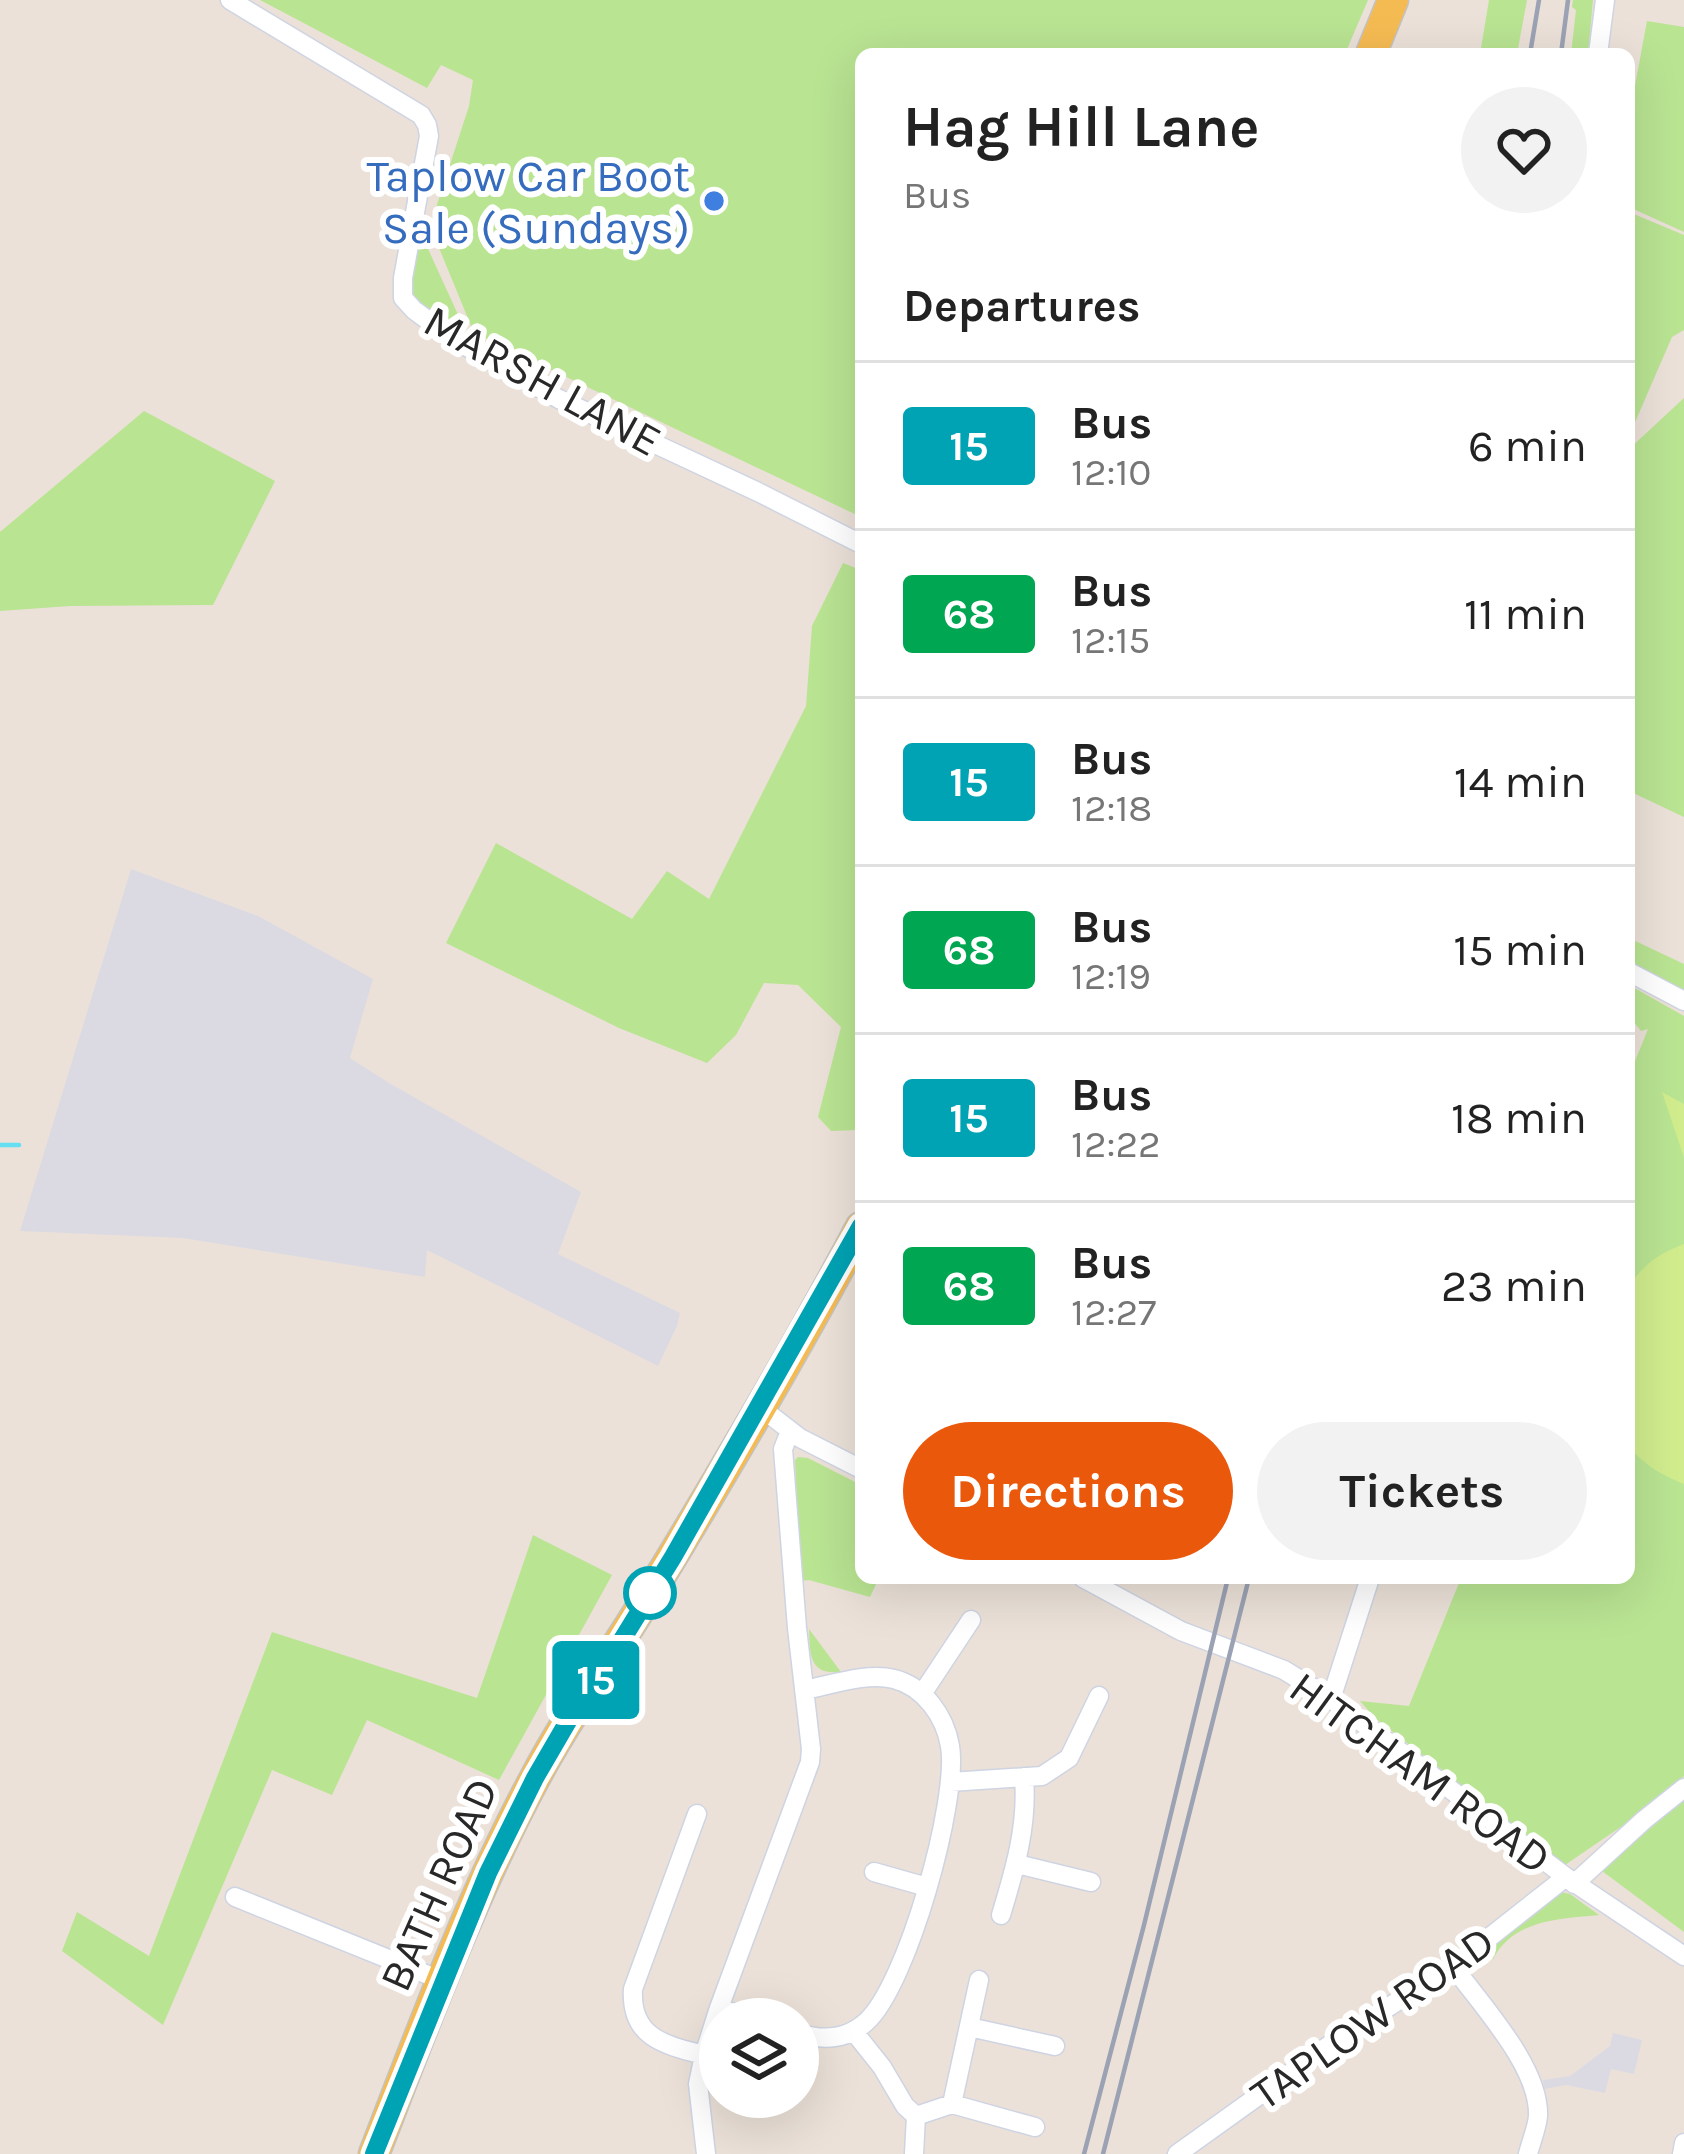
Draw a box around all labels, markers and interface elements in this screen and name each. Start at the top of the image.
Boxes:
button: heart [1461,87,1587,213]
text: Hag Hill Lane [903,94,1259,160]
place label: Taplow Car Boot Sale (Sundays) [366,150,690,255]
text: Bus [903,172,971,218]
marker: Taplow Car Boot Sale (Sundays) [701,188,727,214]
text: Departures [903,280,1140,332]
street label: MARSH LANE [415,295,670,467]
text: Bus [1071,397,1152,449]
text: 6 min [1468,420,1587,472]
text: 15 [949,421,989,471]
text: 12:10 [1071,449,1152,495]
text: Bus [1071,565,1152,617]
text: 11 min [1464,588,1587,640]
text: 68 [943,589,995,639]
text: 12:15 [1071,617,1150,663]
text: Bus [1071,733,1152,785]
text: 14 min [1454,756,1587,808]
text: 15 [949,757,989,807]
text: 12:18 [1071,785,1152,831]
text: Bus [1071,901,1152,953]
text: 15 min [1453,924,1587,976]
text: 68 [943,925,995,975]
text: 12:19 [1071,953,1151,999]
text: Bus [1071,1069,1152,1121]
text: 18 min [1451,1092,1587,1144]
text: 15 [949,1093,989,1143]
text: 12:22 [1071,1121,1161,1167]
text: Bus [1071,1237,1152,1289]
text: 23 min [1441,1260,1587,1312]
text: 68 [943,1261,995,1311]
text: 12:27 [1071,1289,1156,1335]
button: Directions [903,1422,1233,1560]
button: Tickets [1257,1422,1587,1560]
unlabelled marker [625,1568,675,1618]
line badge: 15 [542,1641,650,1719]
text: 15 [576,1655,616,1705]
street label: HITCHAM ROAD [1280,1661,1561,1885]
street label: BATH ROAD [369,1770,509,1999]
street label: TAPLOW ROAD [1241,1915,1504,2121]
map controls [699,1998,819,2118]
button: layers [699,1998,819,2118]

